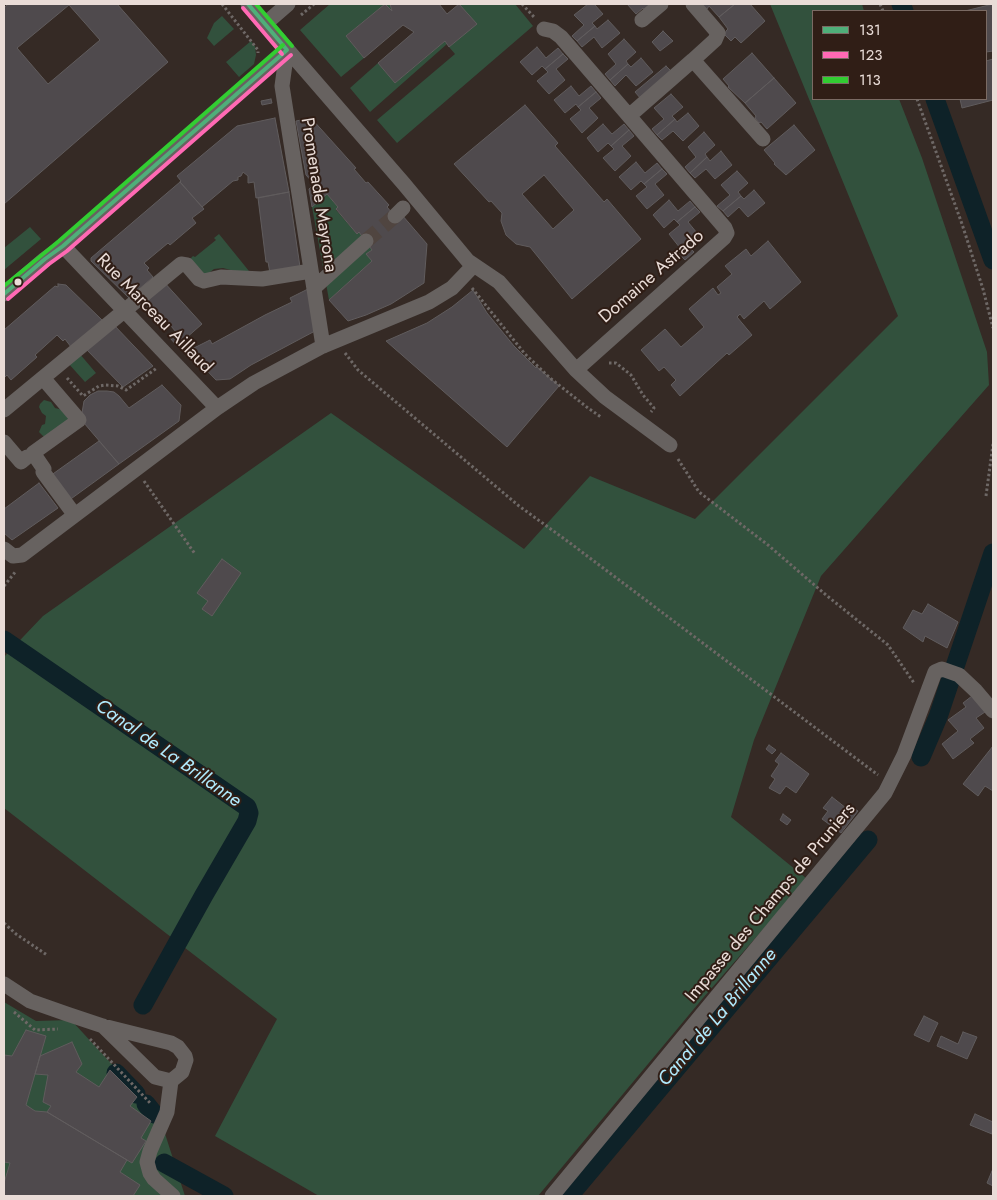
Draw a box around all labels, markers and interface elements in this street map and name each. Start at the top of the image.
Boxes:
legend [812,10,987,100]
text: 131 [859,19,881,41]
text: 123 [859,44,882,66]
text: 113 [859,69,881,91]
street label: Promenade Mayrona [295,116,341,274]
street label: Domaine Astrado [595,226,709,328]
street label: Rue Marceau Aillaud [91,250,217,378]
unlabelled marker [13,277,23,287]
water label: Canal de La Brillanne [91,695,245,813]
street label: Impasse des Champs de Pruniers [681,799,861,1007]
water label: Canal de La Brillanne [654,944,782,1092]

